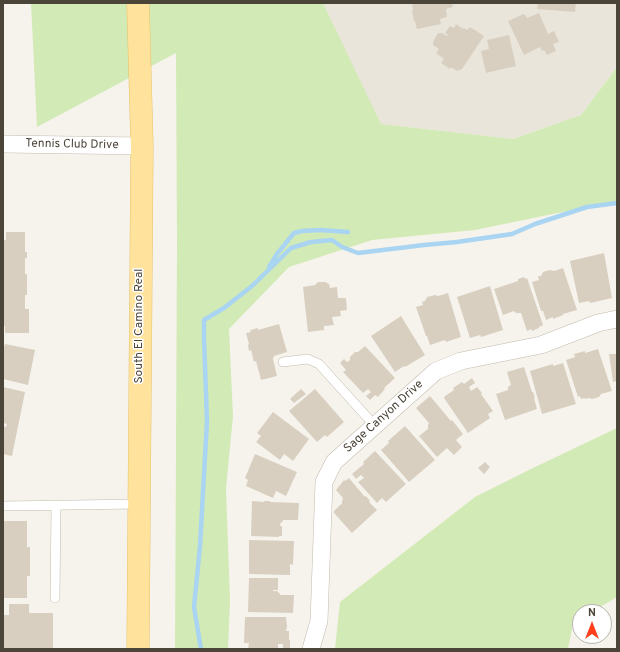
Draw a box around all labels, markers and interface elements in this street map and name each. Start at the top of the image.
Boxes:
street label: Tennis Club Drive [25,137,119,153]
street label: South El Camino Real [133,269,147,383]
street label: Sage Canyon Drive [341,378,427,456]
north arrow [572,604,612,644]
text: N [588,606,596,620]

